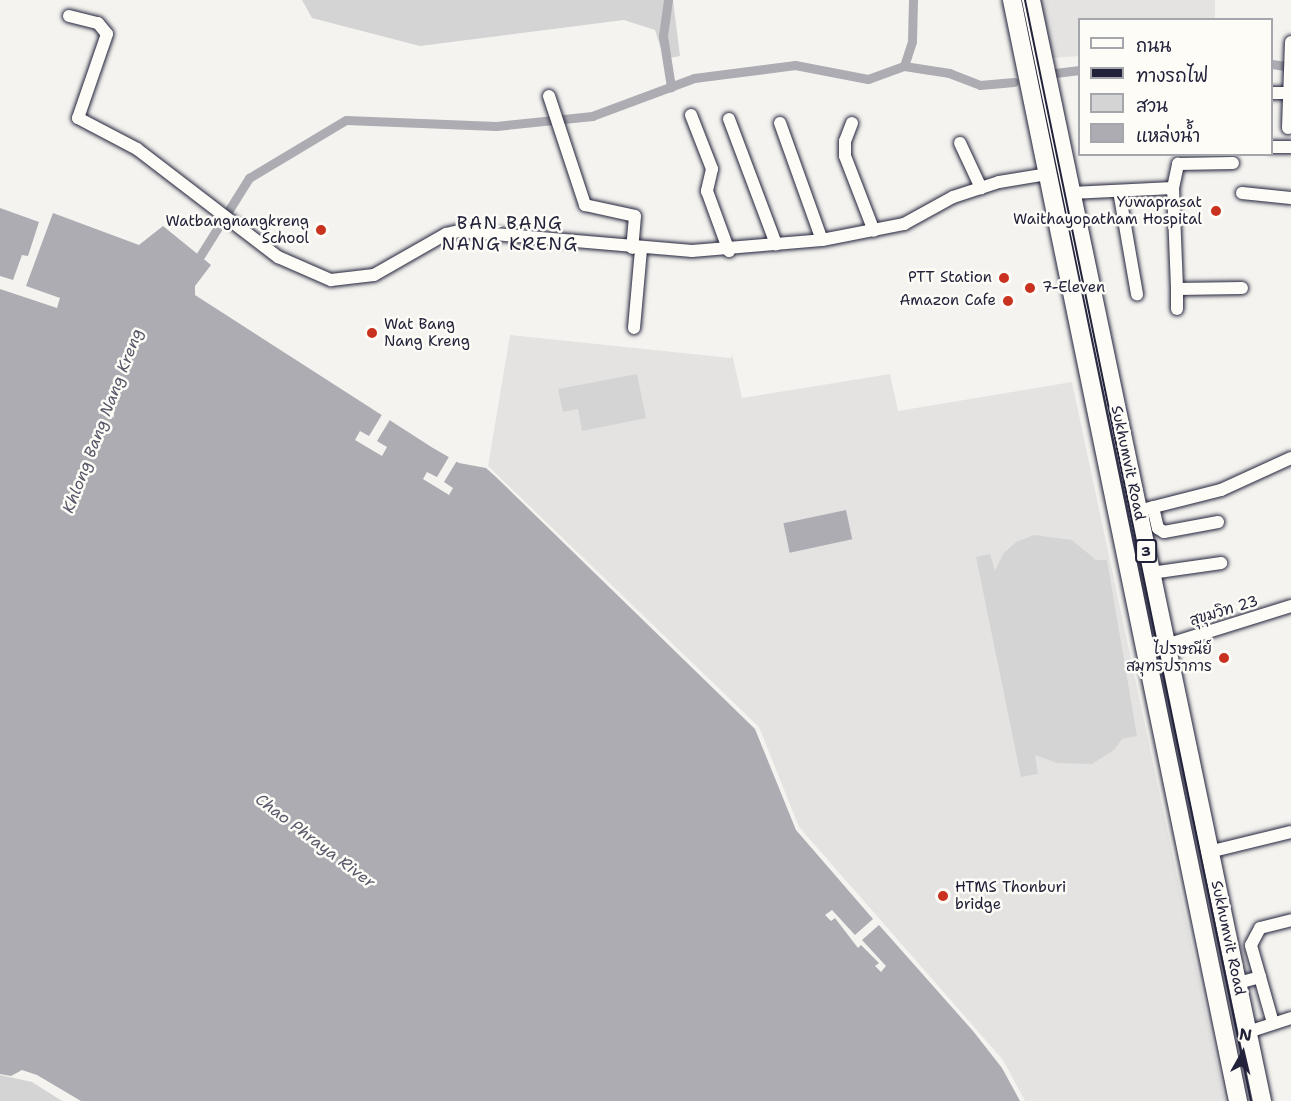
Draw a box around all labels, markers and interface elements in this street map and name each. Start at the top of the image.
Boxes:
legend [1078,18,1273,156]
text: ถนน [1136,34,1171,58]
text: ทางรถไฟ [1136,64,1208,88]
text: สวน [1136,94,1168,118]
text: แหล่งน้ำ [1136,124,1200,148]
place label: Yuwaprasat Waithayopatham Hospital [1013,193,1202,228]
marker: Yuwaprasat Waithayopatham Hospital [1207,202,1225,220]
place label: Watbangnangkreng School [165,212,309,247]
district label: BAN BANG NANG KRENG [441,213,579,256]
marker: Watbangnangkreng School [314,223,328,237]
place label: PTT Station [908,269,992,287]
marker: PTT Station [997,271,1011,285]
place label: 7-Eleven [1042,279,1105,297]
marker: 7-Eleven [1023,281,1037,295]
place label: Amazon Cafe [900,292,996,310]
marker: Amazon Cafe [1001,294,1015,308]
place label: Wat Bang Nang Kreng [384,315,470,350]
water label: Khlong Bang Nang Kreng [59,326,147,516]
marker: Wat Bang Nang Kreng [365,326,379,340]
street label: Sukhumvit Road [1107,404,1149,522]
road number: 3 [1134,540,1158,562]
street label: สุขุมวิท 23 [1188,592,1260,630]
place label: ไปรษณีย์ สมุทรปราการ [1126,640,1212,675]
marker: ไปรษณีย์ สมุทรปราการ [1217,651,1231,665]
water label: Chao Phraya River [251,790,379,892]
place label: HTMS Thonburi bridge [955,878,1066,913]
street label: Sukhumvit Road [1207,879,1249,997]
marker: HTMS Thonburi bridge [936,889,950,903]
north arrow [1213,1023,1273,1083]
text: N [1238,1023,1253,1046]

